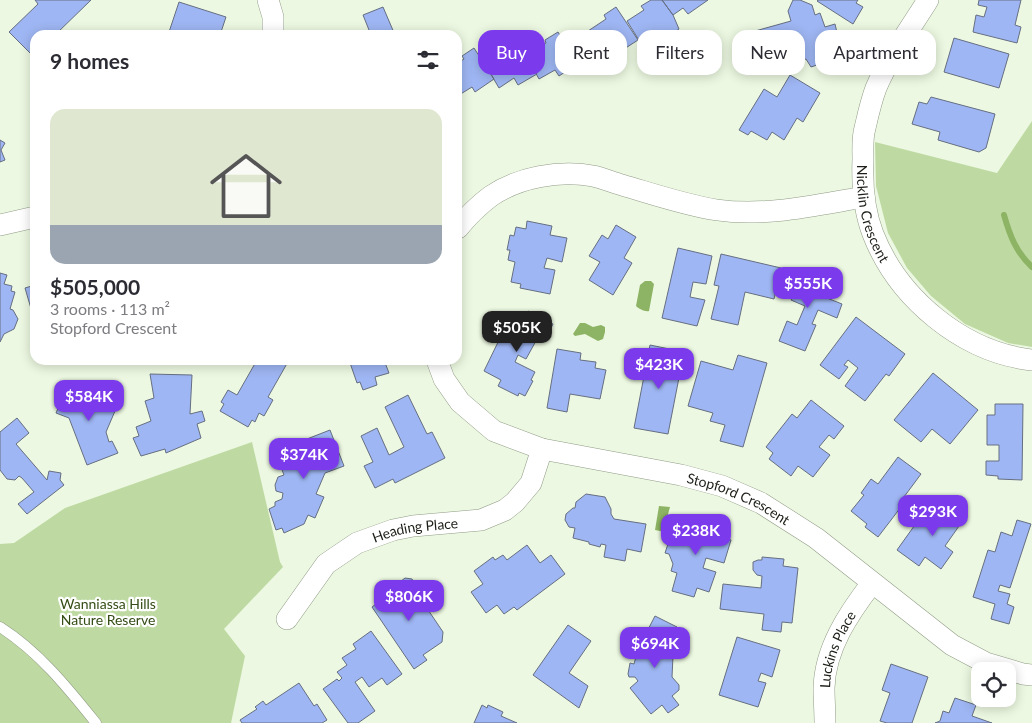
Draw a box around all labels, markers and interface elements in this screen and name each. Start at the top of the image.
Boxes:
chip: Buy [478,30,545,75]
chip: Rent [555,30,627,75]
chip: Filters [637,30,722,75]
chip: New [732,30,805,75]
chip: Apartment [815,30,936,75]
icon: filters [414,46,442,74]
text: 9 homes [50,48,129,73]
icon: home [201,141,291,231]
street label: Nicklin Crescent [854,165,893,265]
pin: $555K [773,266,843,309]
text: $555K [784,273,832,292]
text: $505,000 [50,274,140,299]
text: 3 rooms · 113 m² [50,299,170,318]
pin: $505K [482,310,552,353]
text: $505K [493,317,541,336]
text: Stopford Crescent [50,318,177,337]
pin: $423K [624,348,694,390]
text: $423K [635,354,683,373]
pin: $584K [54,380,124,422]
text: $584K [65,386,113,405]
pin: $374K [269,438,339,480]
text: $374K [280,444,328,463]
street label: Stopford Crescent [685,469,793,528]
pin: $293K [898,494,968,537]
text: $293K [909,501,957,520]
street label: Heading Place [370,514,459,545]
pin: $238K [661,514,731,556]
text: $238K [672,520,720,539]
pin: $806K [374,580,444,622]
text: $806K [385,586,433,605]
park label: Wanniassa Hills Nature Reserve [60,595,156,628]
street label: Luckins Place [815,607,859,688]
pin: $694K [620,626,690,669]
text: $694K [631,633,679,652]
map controls [971,662,1016,707]
button: locate [971,662,1016,707]

